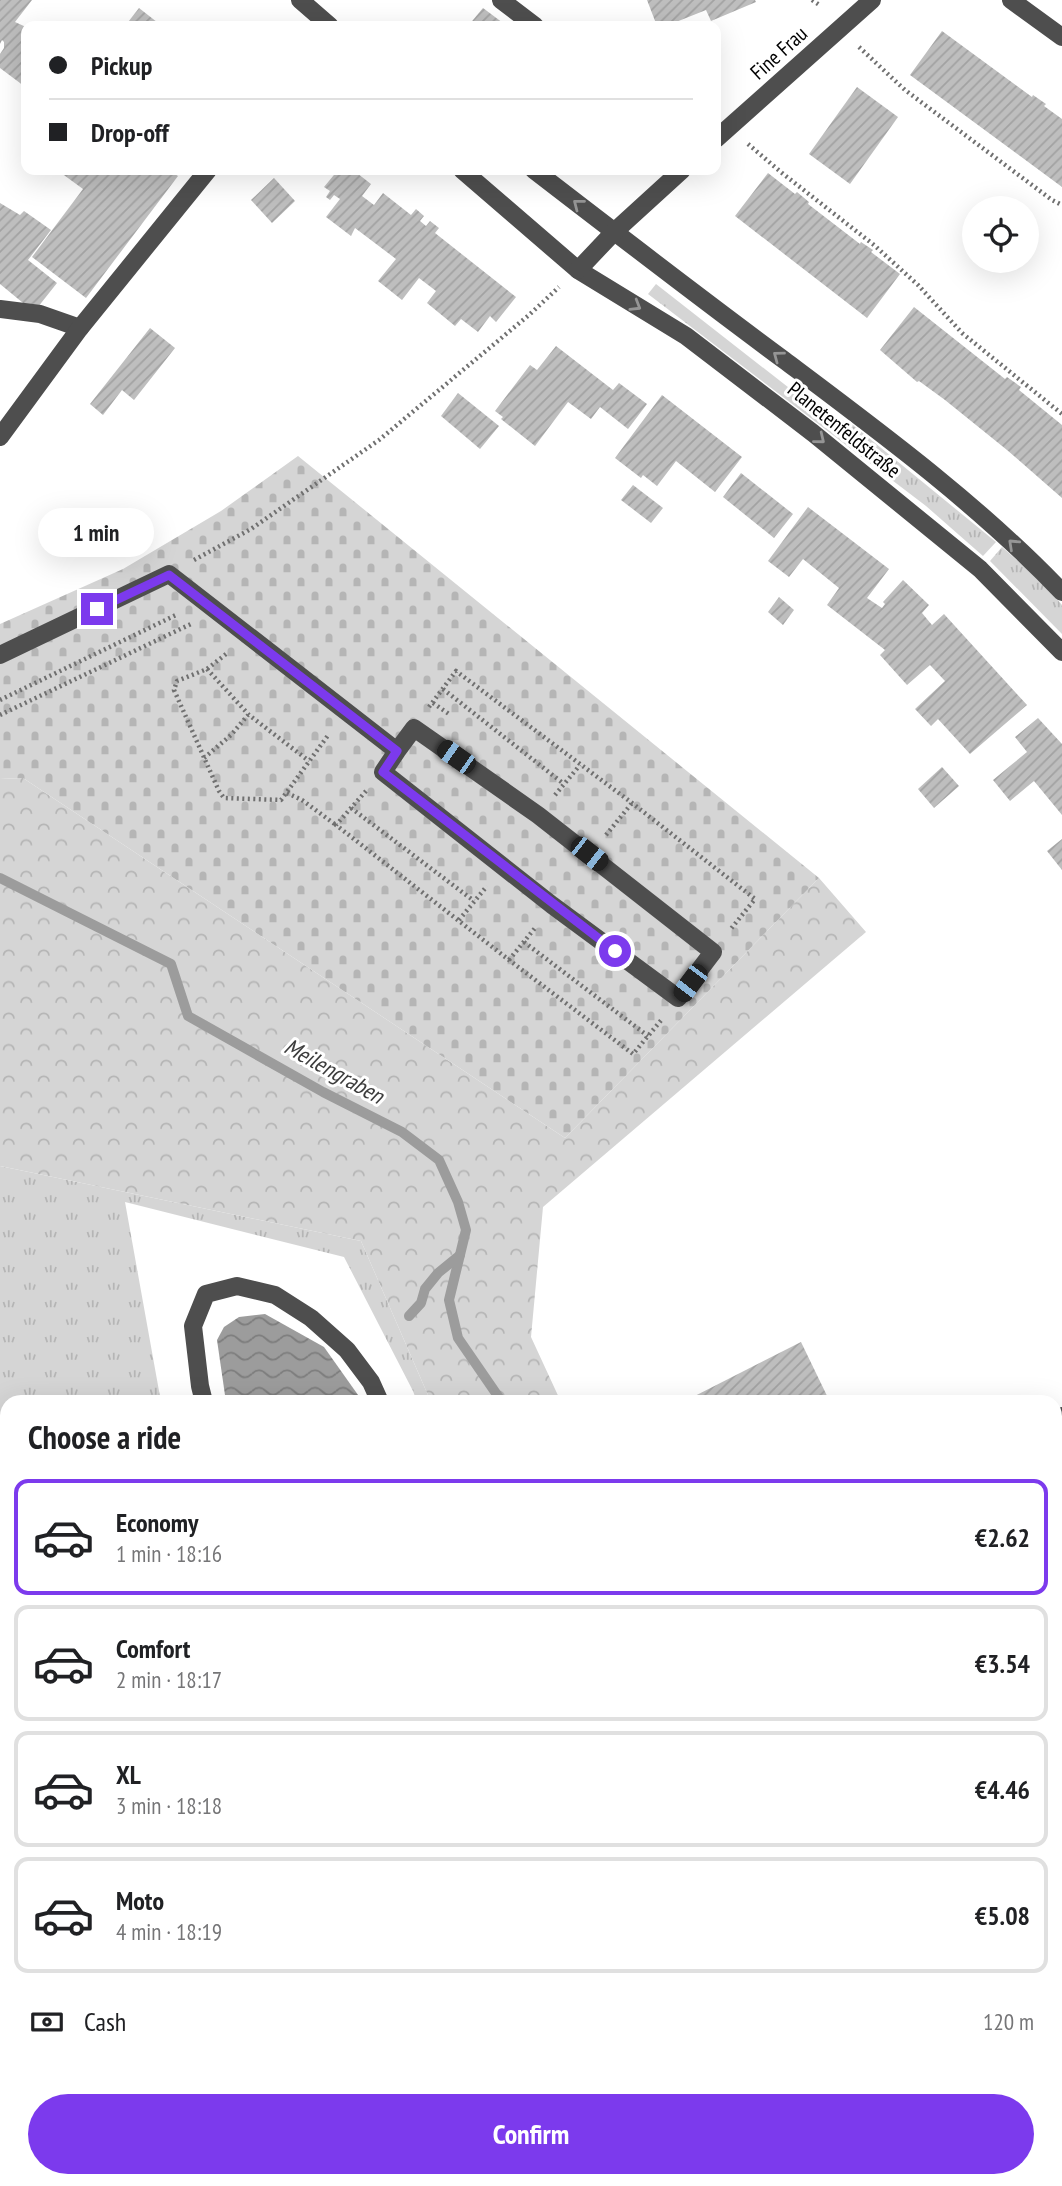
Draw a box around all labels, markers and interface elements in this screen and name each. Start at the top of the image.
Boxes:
street label: Fine Frau [745,20,813,85]
text: Pickup [91,49,152,82]
text: Drop-off [91,116,169,149]
map controls [962,196,1039,273]
button: locate [962,196,1039,273]
one-way arrow [573,199,585,212]
one-way arrow [629,297,642,310]
one-way arrow [774,352,786,364]
street label: Planetenfeldstraße [782,376,906,484]
one-way arrow [812,431,825,443]
callout: 1 min [39,508,155,556]
text: 1 min [73,518,119,547]
one-way arrow [1008,540,1021,553]
route end [81,593,113,625]
car [433,736,480,778]
car [566,833,613,875]
route start [599,935,631,967]
car [669,960,712,1006]
water label: Meilengraben [279,1031,391,1111]
text: Choose a ride [28,1416,181,1458]
icon: car [32,1506,95,1569]
text: Economy [116,1506,198,1539]
text: €2.62 [975,1521,1030,1554]
text: 1 min · 18:16 [116,1539,222,1568]
icon: car [32,1632,95,1695]
text: Comfort [116,1632,190,1665]
text: €3.54 [975,1647,1030,1680]
text: 2 min · 18:17 [116,1665,222,1694]
icon: car [32,1758,95,1821]
text: XL [116,1758,141,1791]
text: €4.46 [975,1773,1030,1806]
text: 3 min · 18:18 [116,1791,222,1820]
icon: car [32,1884,95,1947]
text: Moto [116,1884,164,1917]
text: €5.08 [975,1899,1030,1932]
text: 4 min · 18:19 [116,1917,222,1946]
icon: cash [28,2003,66,2041]
text: Cash [84,2005,126,2038]
text: 120 m [983,2007,1034,2036]
button: Confirm [28,2094,1034,2174]

